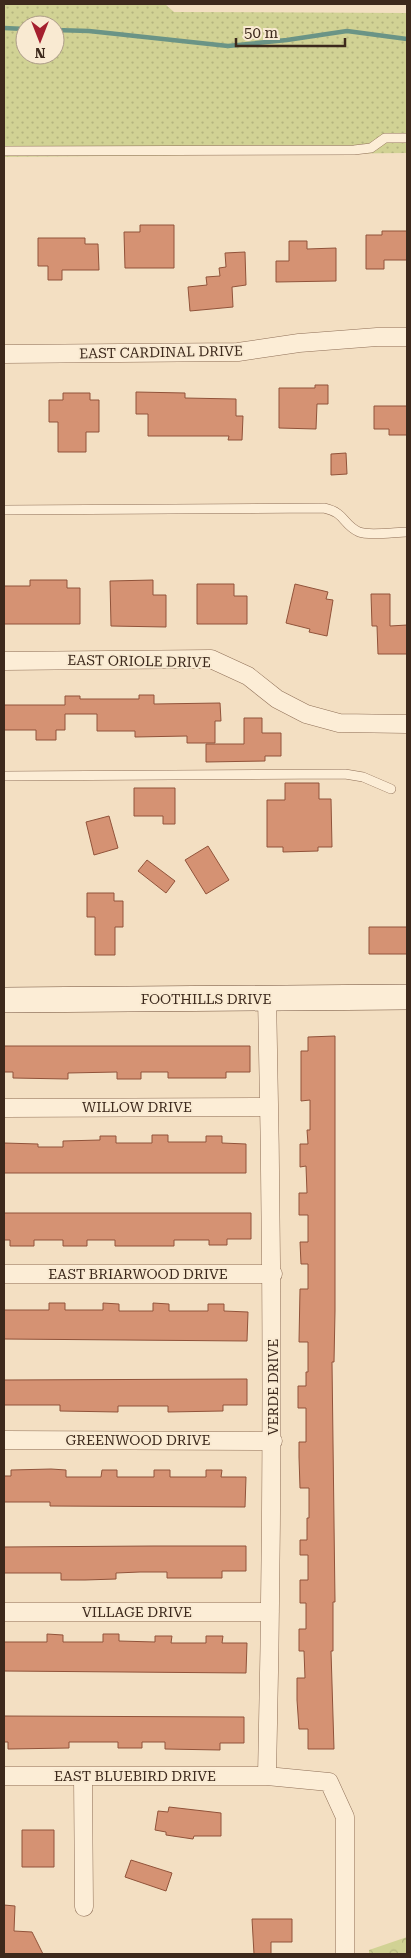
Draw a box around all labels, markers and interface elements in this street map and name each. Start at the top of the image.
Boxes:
north arrow [15,15,65,65]
scale bar [236,15,345,47]
text: 50 m [244,24,279,42]
text: N [34,45,45,61]
street label: EAST CARDINAL DRIVE [79,343,243,361]
street label: EAST ORIOLE DRIVE [67,652,211,670]
street label: FOOTHILLS DRIVE [141,991,271,1007]
street label: WILLOW DRIVE [82,1099,192,1115]
street label: EAST BRIARWOOD DRIVE [48,1266,228,1282]
street label: VERDE DRIVE [265,1339,281,1435]
street label: GREENWOOD DRIVE [66,1432,210,1448]
street label: VILLAGE DRIVE [82,1604,192,1620]
street label: EAST BLUEBIRD DRIVE [54,1768,216,1784]

